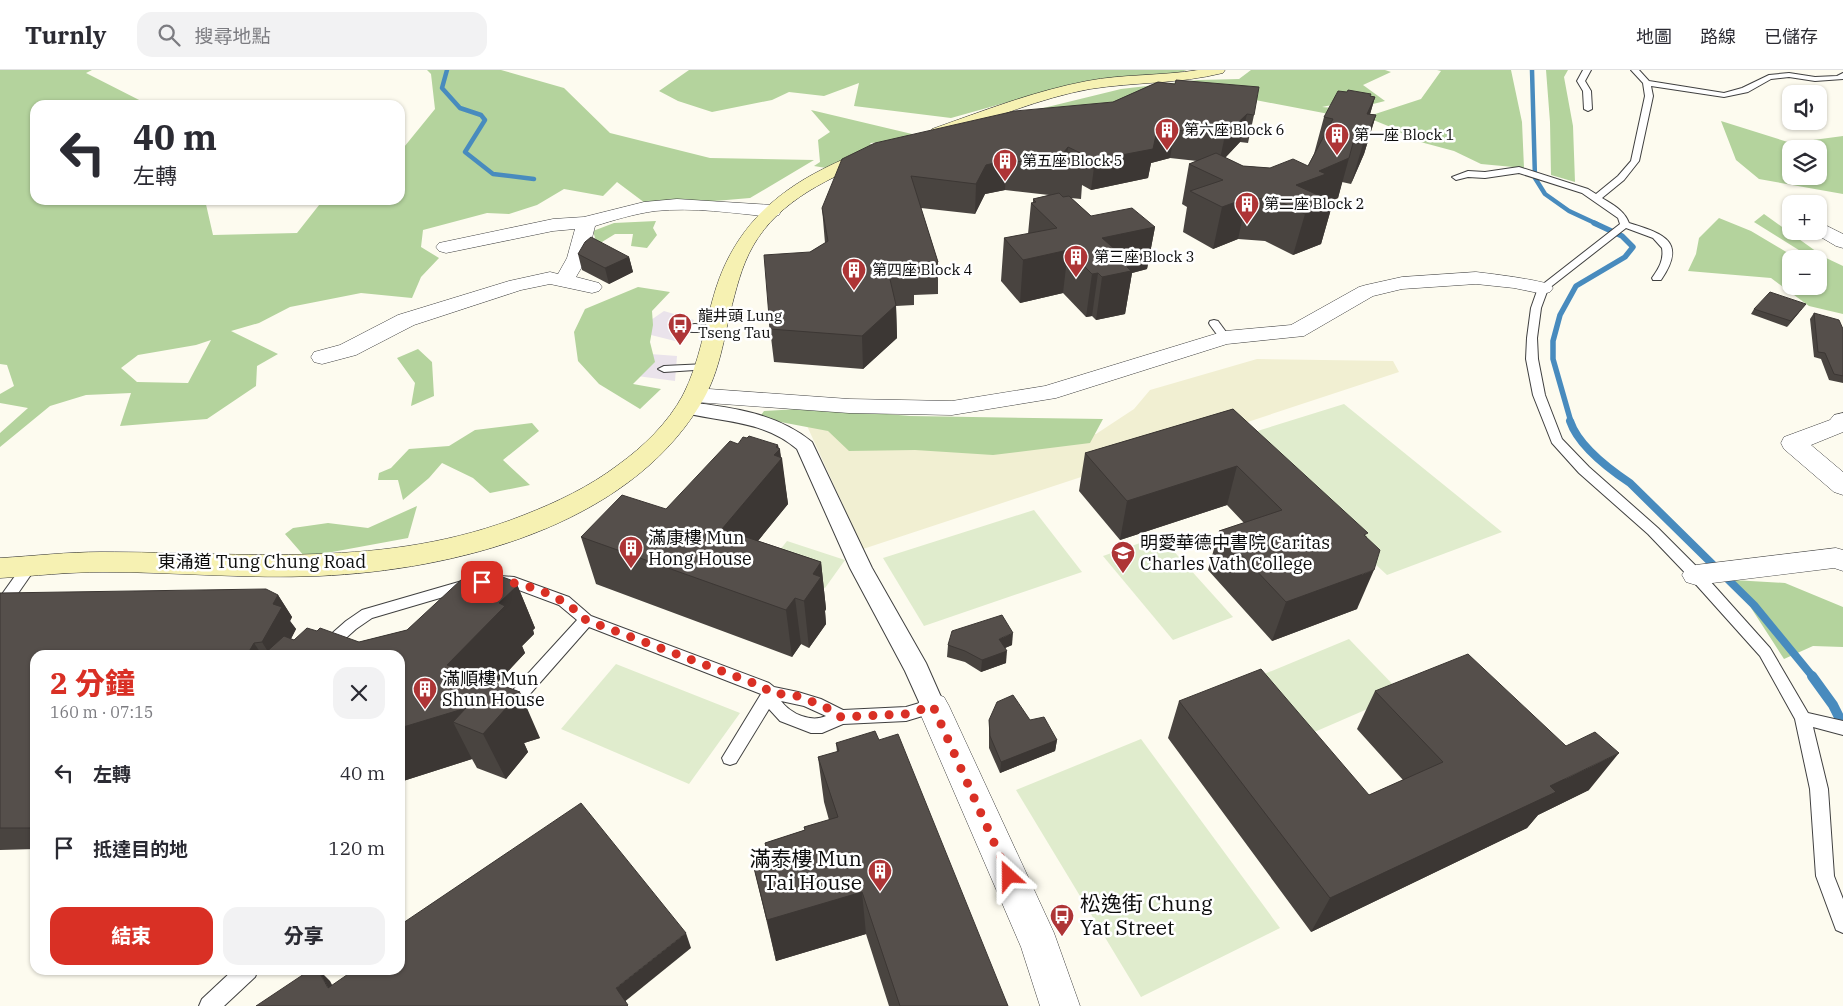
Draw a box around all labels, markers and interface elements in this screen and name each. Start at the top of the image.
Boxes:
search box [137,12,487,57]
text: Turnly [25,19,107,51]
icon: search [155,21,183,49]
text: 搜尋地點 [195,24,271,48]
text: 地圖 [1636,25,1672,48]
text: 路線 [1700,25,1736,48]
text: 已儲存 [1764,25,1818,48]
map controls [1782,85,1827,295]
button: sound [1782,85,1827,130]
text: 40 m [133,114,217,160]
building icon: 第六座 Block 6 [1154,117,1180,151]
icon: left [50,120,115,185]
place label: 第六座 Block 6 [1184,120,1285,139]
building icon: 第一座 Block 1 [1324,122,1350,156]
place label: 第一座 Block 1 [1354,125,1455,144]
button: layers [1782,140,1827,185]
building icon: 第五座 Block 5 [992,148,1018,182]
place label: 第五座 Block 5 [1022,151,1123,170]
text: 左轉 [133,161,177,190]
building icon: 第二座 Block 2 [1234,191,1260,225]
place label: 第二座 Block 2 [1264,194,1365,213]
button: + [1782,195,1827,240]
building icon: 第三座 Block 3 [1063,244,1089,278]
place label: 第三座 Block 3 [1094,247,1195,266]
button: − [1782,250,1827,295]
building icon: 第四座 Block 4 [841,257,867,291]
place label: 第四座 Block 4 [872,260,973,279]
place label: 龍井頭 Lung Tseng Tau [698,306,782,342]
bus stop icon: 龍井頭 Lung Tseng Tau [667,312,693,346]
place label: 滿康樓 Mun Hong House [648,526,752,570]
place label: 明愛華德中書院 Caritas Charles Vath College [1140,531,1330,575]
building icon: 滿康樓 Mun Hong House [618,535,644,569]
school or university icon: 明愛華德中書院 Caritas Charles Vath College [1110,540,1136,574]
street label: 東涌道 Tung Chung Road [158,550,366,573]
pin [461,561,503,603]
icon: arrive [468,568,496,596]
text: 2 分鐘 [50,663,135,702]
button: close [333,667,385,719]
place label: 滿順樓 Mun Shun House [442,667,545,711]
building icon: 滿順樓 Mun Shun House [412,676,438,710]
text: 160 m · 07:15 [50,702,153,722]
icon: left [50,759,78,787]
text: 40 m [340,761,385,785]
text: 左轉 [93,762,131,786]
icon: arrive [50,834,78,862]
text: 120 m [328,836,385,860]
text: 抵達目的地 [93,837,188,861]
place label: 滿泰樓 Mun Tai House [749,844,862,896]
position arrow [982,849,1034,901]
building icon: 滿泰樓 Mun Tai House [867,858,893,892]
place label: 松逸街 Chung Yat Street [1080,889,1213,941]
bus stop icon: 松逸街 Chung Yat Street [1049,903,1075,937]
button: 結束 [50,907,213,965]
button: 分享 [223,907,385,965]

